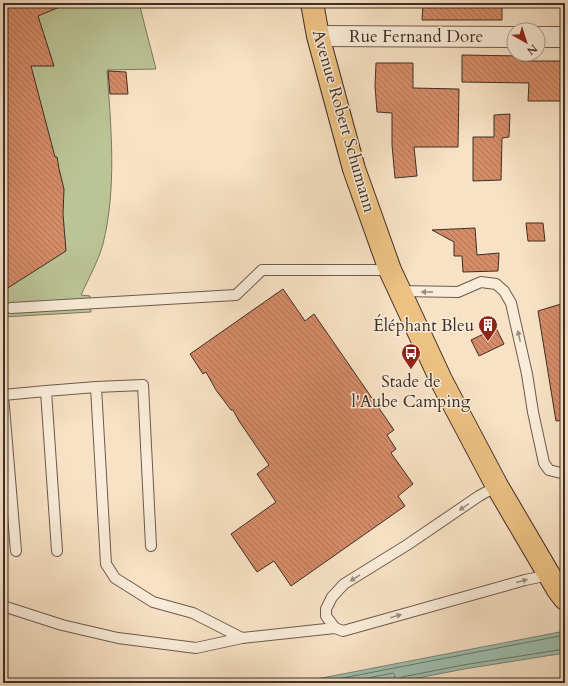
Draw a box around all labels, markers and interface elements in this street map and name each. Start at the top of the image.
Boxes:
north arrow [506,22,546,62]
street label: Rue Fernand Dore [349,25,483,48]
street label: Avenue Robert Schumann [307,27,381,216]
text: N [523,41,540,59]
one-way arrow [420,289,433,295]
place label: Éléphant Bleu [373,314,474,337]
building icon: Éléphant Bleu [477,314,499,342]
one-way arrow [515,330,521,342]
bus stop icon: Stade de l'Aube Camping [400,342,422,370]
place label: Stade de l'Aube Camping [352,370,471,413]
one-way arrow [458,503,469,510]
one-way arrow [349,574,361,581]
one-way arrow [516,578,528,584]
one-way arrow [391,613,403,619]

